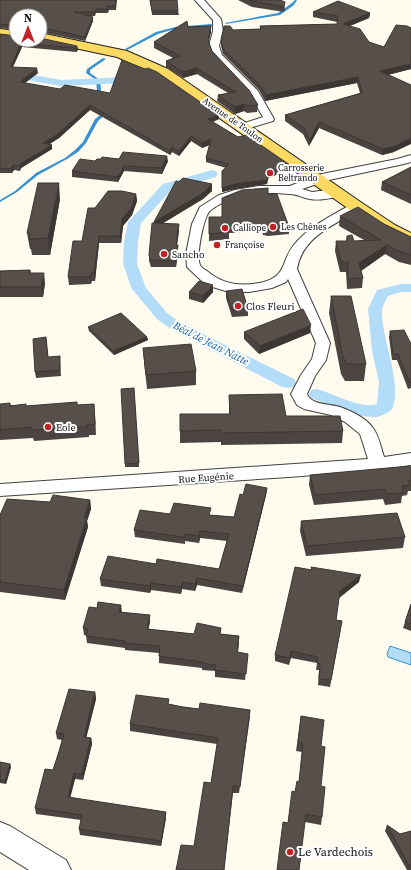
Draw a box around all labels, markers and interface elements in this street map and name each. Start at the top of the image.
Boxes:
north arrow [8,8,48,48]
text: N [24,11,32,26]
street label: Avenue de Toulon [200,95,266,146]
place label: Carrosserie Beltrando [278,162,325,184]
marker: Carrosserie Beltrando [265,168,275,178]
place label: Les Chênes [281,221,327,233]
place label: Calliope [233,222,266,234]
marker: Les Chênes [268,222,278,232]
marker: Calliope [220,223,230,233]
place label: Françoise [225,239,265,251]
marker: Françoise [212,240,222,250]
place label: Sancho [172,248,205,261]
marker: Sancho [159,249,169,259]
place label: Clos Fleuri [246,300,294,313]
marker: Clos Fleuri [233,301,243,311]
water label: Béal de Jean Natte [169,317,252,369]
place label: Eole [56,421,76,434]
marker: Eole [43,422,53,432]
street label: Rue Eugénie [178,469,234,486]
place label: Le Vardechois [298,844,373,860]
marker: Le Vardechois [285,847,295,857]

